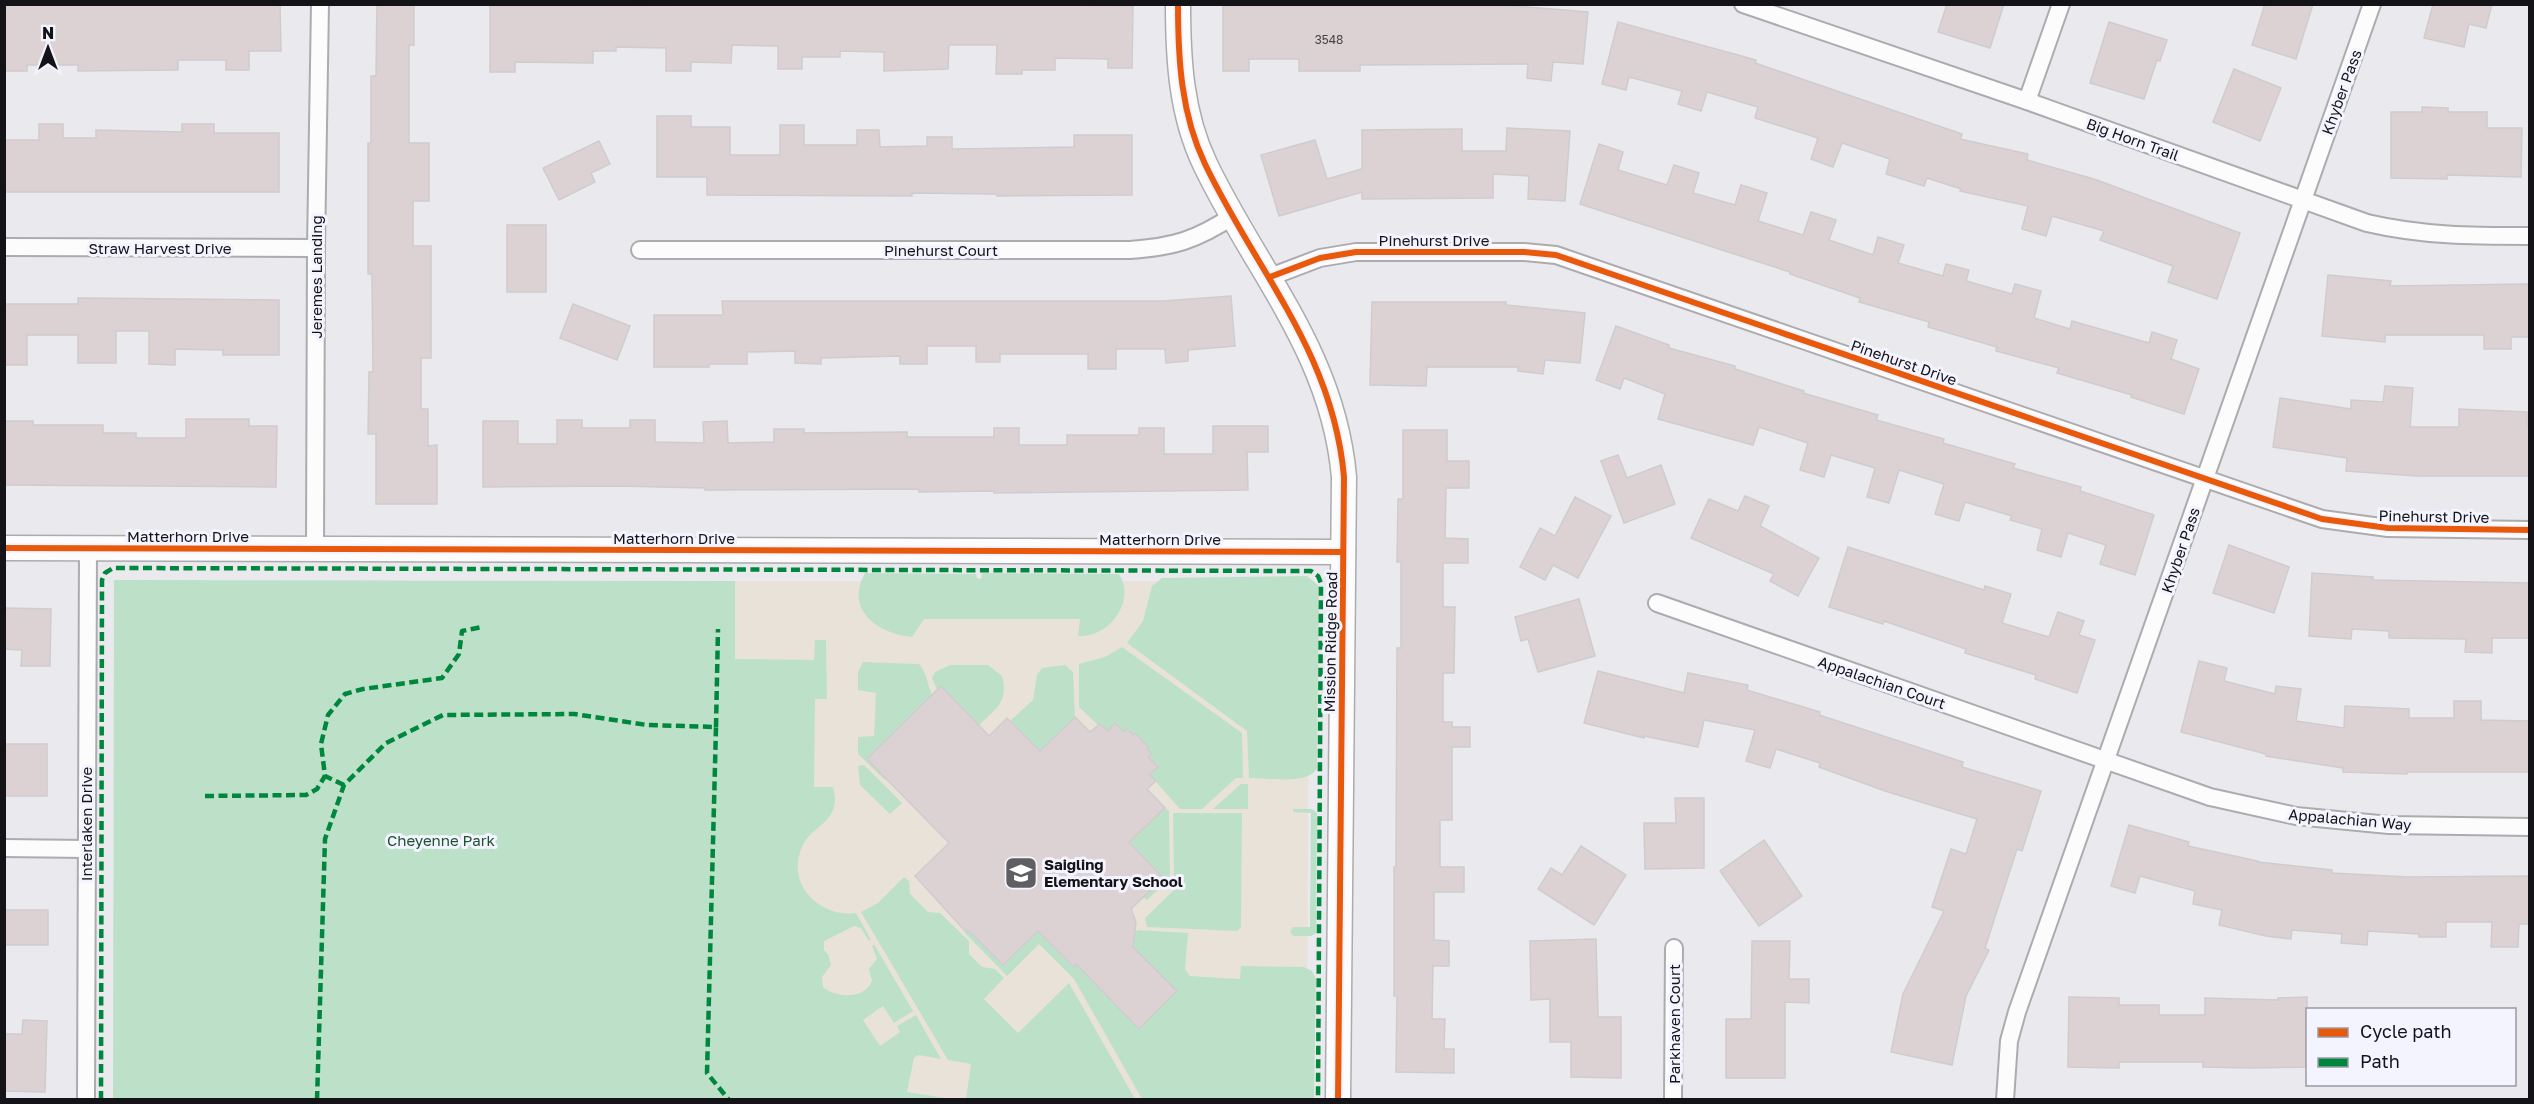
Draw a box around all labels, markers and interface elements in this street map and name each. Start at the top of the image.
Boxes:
north arrow [18,18,78,78]
text: N [42,23,54,43]
house number: 3548 [1315,32,1343,47]
street label: Khyber Pass [2317,47,2365,137]
street label: Big Horn Trail [2084,114,2182,164]
street label: Jeremes Landing [307,215,325,339]
street label: Pinehurst Drive [1379,231,1490,249]
street label: Straw Harvest Drive [88,239,232,257]
street label: Pinehurst Court [884,241,998,259]
street label: Pinehurst Drive [1849,335,1960,389]
street label: Khyber Pass [2157,505,2203,595]
street label: Pinehurst Drive [2378,506,2490,526]
street label: Matterhorn Drive [127,527,249,545]
street label: Matterhorn Drive [613,529,735,547]
street label: Matterhorn Drive [1099,530,1221,548]
street label: Mission Ridge Road [1320,572,1340,712]
street label: Appalachian Court [1816,652,1948,712]
street label: Interlaken Drive [77,766,95,881]
street label: Appalachian Way [2288,805,2413,833]
park label: Cheyenne Park [387,831,496,849]
school or university icon: Saigling Elementary School [1003,855,1039,891]
place label: Saigling Elementary School [1044,855,1183,890]
street label: Parkhaven Court [1665,964,1683,1084]
legend [2306,1008,2516,1086]
text: Cycle path [2360,1020,2452,1042]
text: Path [2360,1050,2400,1072]

